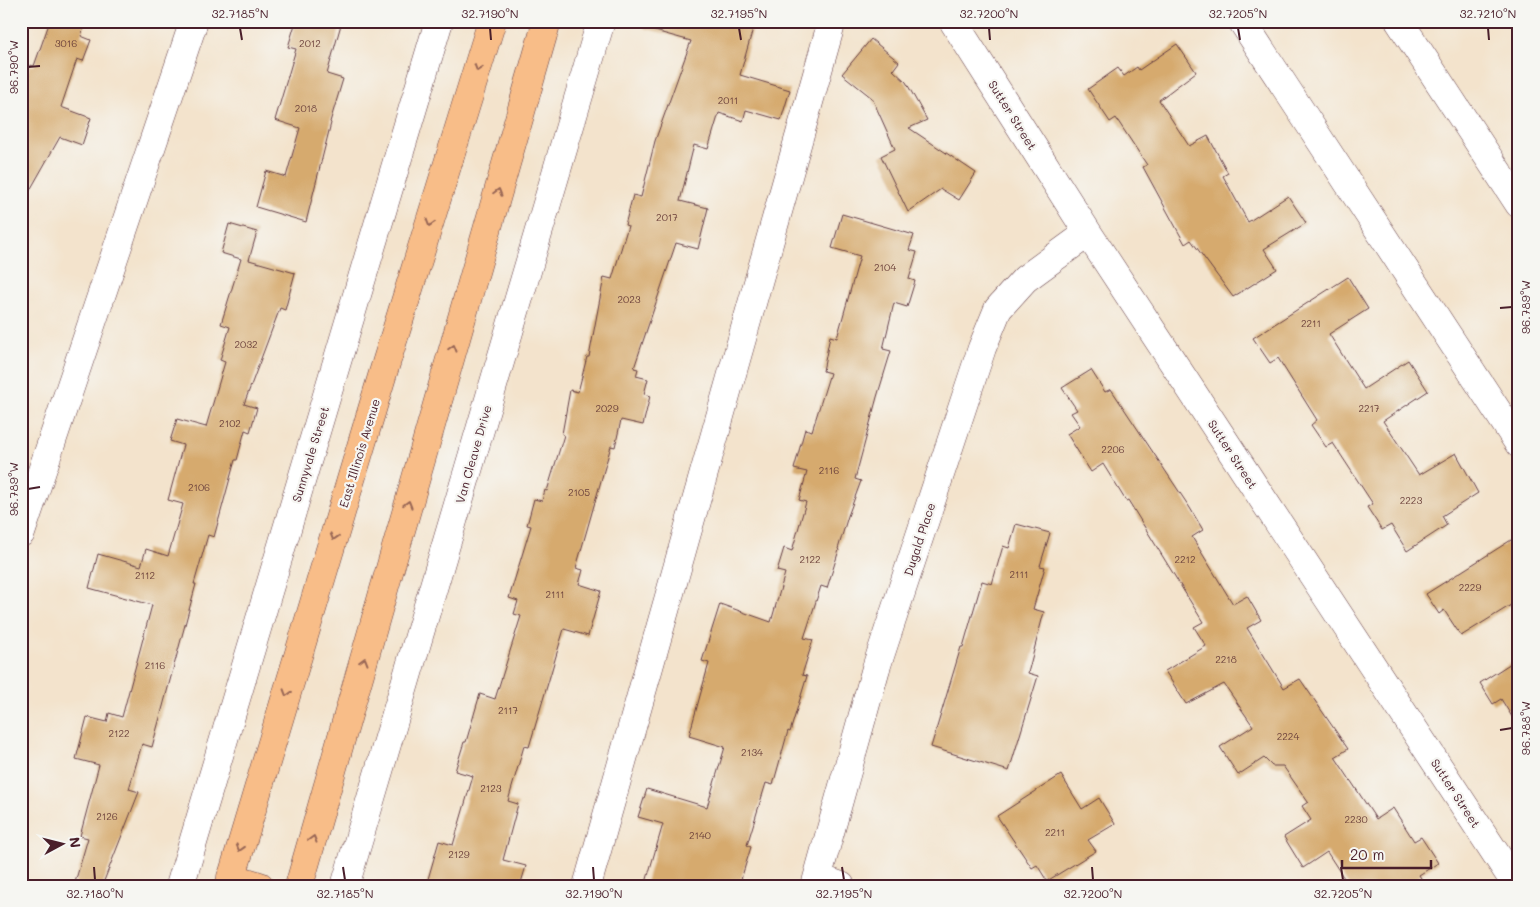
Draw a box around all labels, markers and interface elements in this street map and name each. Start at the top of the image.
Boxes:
text: 32.7185°N [211,5,269,21]
text: 32.7190°N [461,5,519,21]
text: 32.7195°N [711,5,767,21]
text: 32.7200°N [960,5,1018,21]
text: 32.7205°N [1209,5,1267,21]
text: 32.7210°N [1460,5,1516,21]
house number: 3016 [55,36,77,50]
house number: 2012 [299,36,321,50]
text: 96.790°W [5,40,21,94]
one-way arrow [473,63,483,71]
street label: Sutter Street [985,77,1041,153]
house number: 2011 [718,93,738,107]
house number: 2018 [295,101,317,115]
one-way arrow [493,188,503,197]
house number: 2017 [656,210,678,224]
one-way arrow [425,218,435,227]
house number: 2104 [874,260,896,274]
text: 96.789°W [1517,280,1533,334]
house number: 2023 [617,292,641,306]
house number: 2211 [1301,316,1321,330]
house number: 2032 [234,337,258,351]
one-way arrow [448,345,458,353]
street label: East Illinois Avenue [335,397,383,509]
house number: 2029 [595,401,619,415]
house number: 2217 [1358,401,1380,415]
street label: Van Cleave Drive [451,403,495,505]
street label: Sunnyvale Street [288,404,332,504]
house number: 2102 [219,416,241,430]
street label: Sutter Street [1205,416,1261,492]
house number: 2206 [1101,442,1125,456]
text: 96.789°W [5,462,21,516]
house number: 2116 [819,463,839,477]
house number: 2106 [188,480,210,494]
house number: 2105 [568,485,590,499]
house number: 2223 [1400,493,1422,507]
street label: Dugald Place [900,500,938,578]
one-way arrow [403,501,413,509]
one-way arrow [329,532,339,541]
house number: 2122 [799,552,821,566]
house number: 2212 [1174,552,1196,566]
house number: 2111 [1010,567,1028,581]
house number: 2112 [135,568,155,582]
house number: 2229 [1459,580,1481,594]
house number: 2111 [546,587,564,601]
house number: 2218 [1215,652,1237,666]
one-way arrow [358,657,368,665]
house number: 2116 [145,658,165,672]
one-way arrow [282,688,292,696]
text: 96.788°W [1517,701,1533,755]
house number: 2117 [498,703,518,717]
house number: 2122 [108,726,130,740]
house number: 2224 [1277,729,1299,743]
house number: 2134 [741,745,763,759]
street label: Sutter Street [1428,755,1484,831]
house number: 2123 [480,781,502,795]
house number: 2126 [96,809,118,823]
house number: 2230 [1344,812,1368,826]
north arrow [38,820,88,870]
house number: 2211 [1045,825,1065,839]
house number: 2140 [689,828,711,842]
one-way arrow [307,835,317,843]
text: N [65,836,85,849]
scale bar [1342,837,1431,869]
one-way arrow [235,844,245,852]
text: 20 m [1350,844,1384,864]
house number: 2129 [448,847,470,861]
text: 32.7180°N [66,885,124,901]
text: 32.7185°N [316,885,374,901]
text: 32.7190°N [565,885,623,901]
text: 32.7195°N [816,885,872,901]
text: 32.7200°N [1064,885,1122,901]
text: 32.7205°N [1314,885,1372,901]

